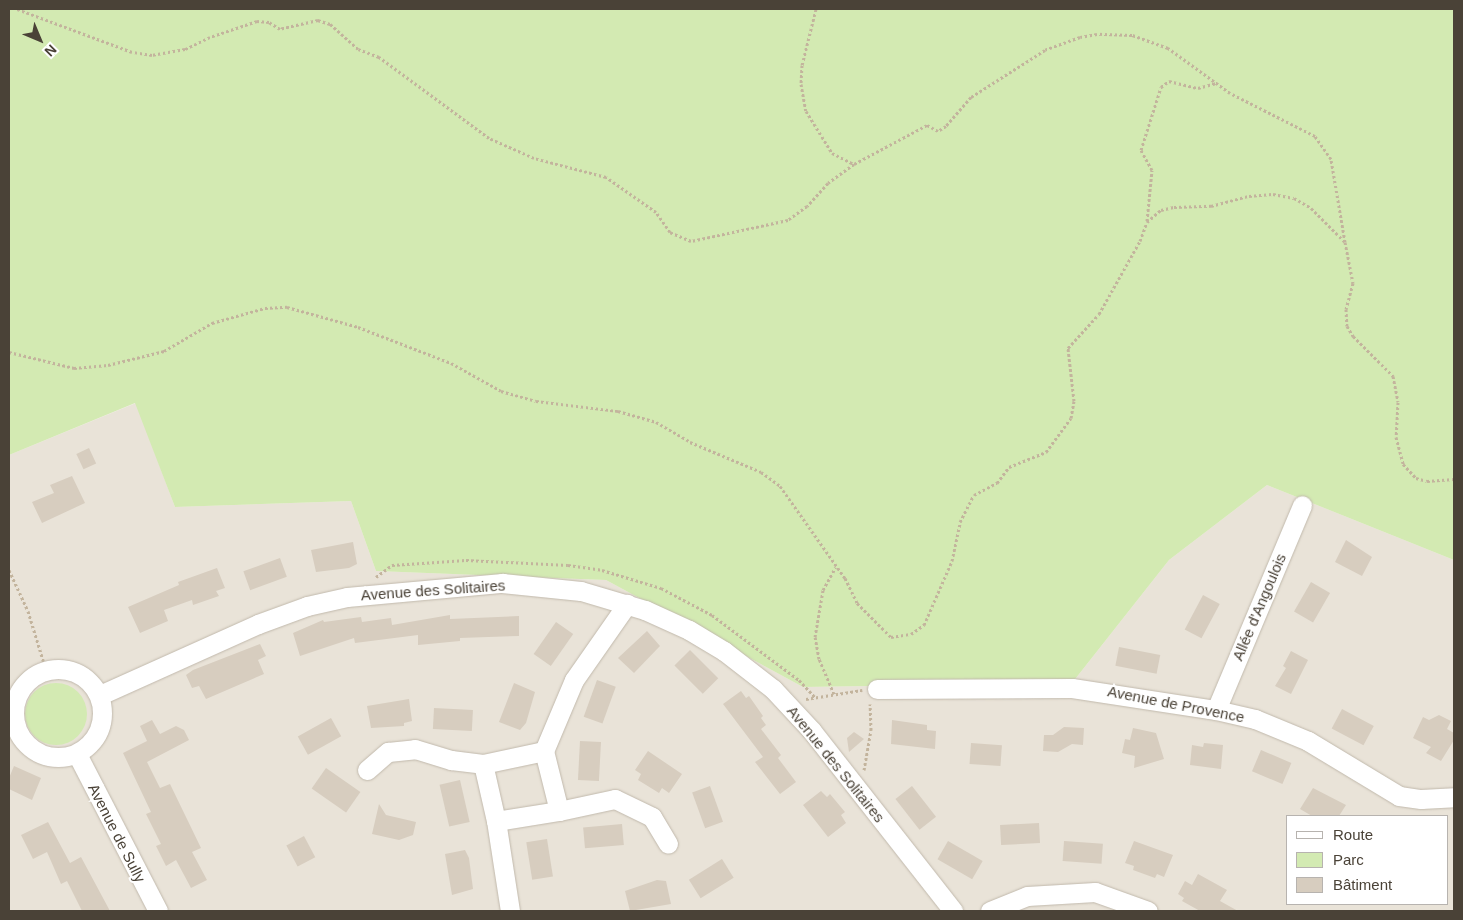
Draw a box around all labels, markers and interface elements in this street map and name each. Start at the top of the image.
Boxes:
north arrow [15,15,65,65]
text: N [41,41,60,60]
street label: Allée d'Angoulois [1228,551,1290,663]
street label: Avenue des Solitaires [360,576,506,604]
street label: Avenue de Provence [1106,682,1246,726]
street label: Avenue des Solitaires [783,702,889,826]
street label: Avenue de Sully [84,781,150,885]
legend [1286,815,1448,905]
text: Route [1333,826,1373,843]
text: Parc [1333,851,1364,868]
text: Bâtiment [1333,876,1392,893]

